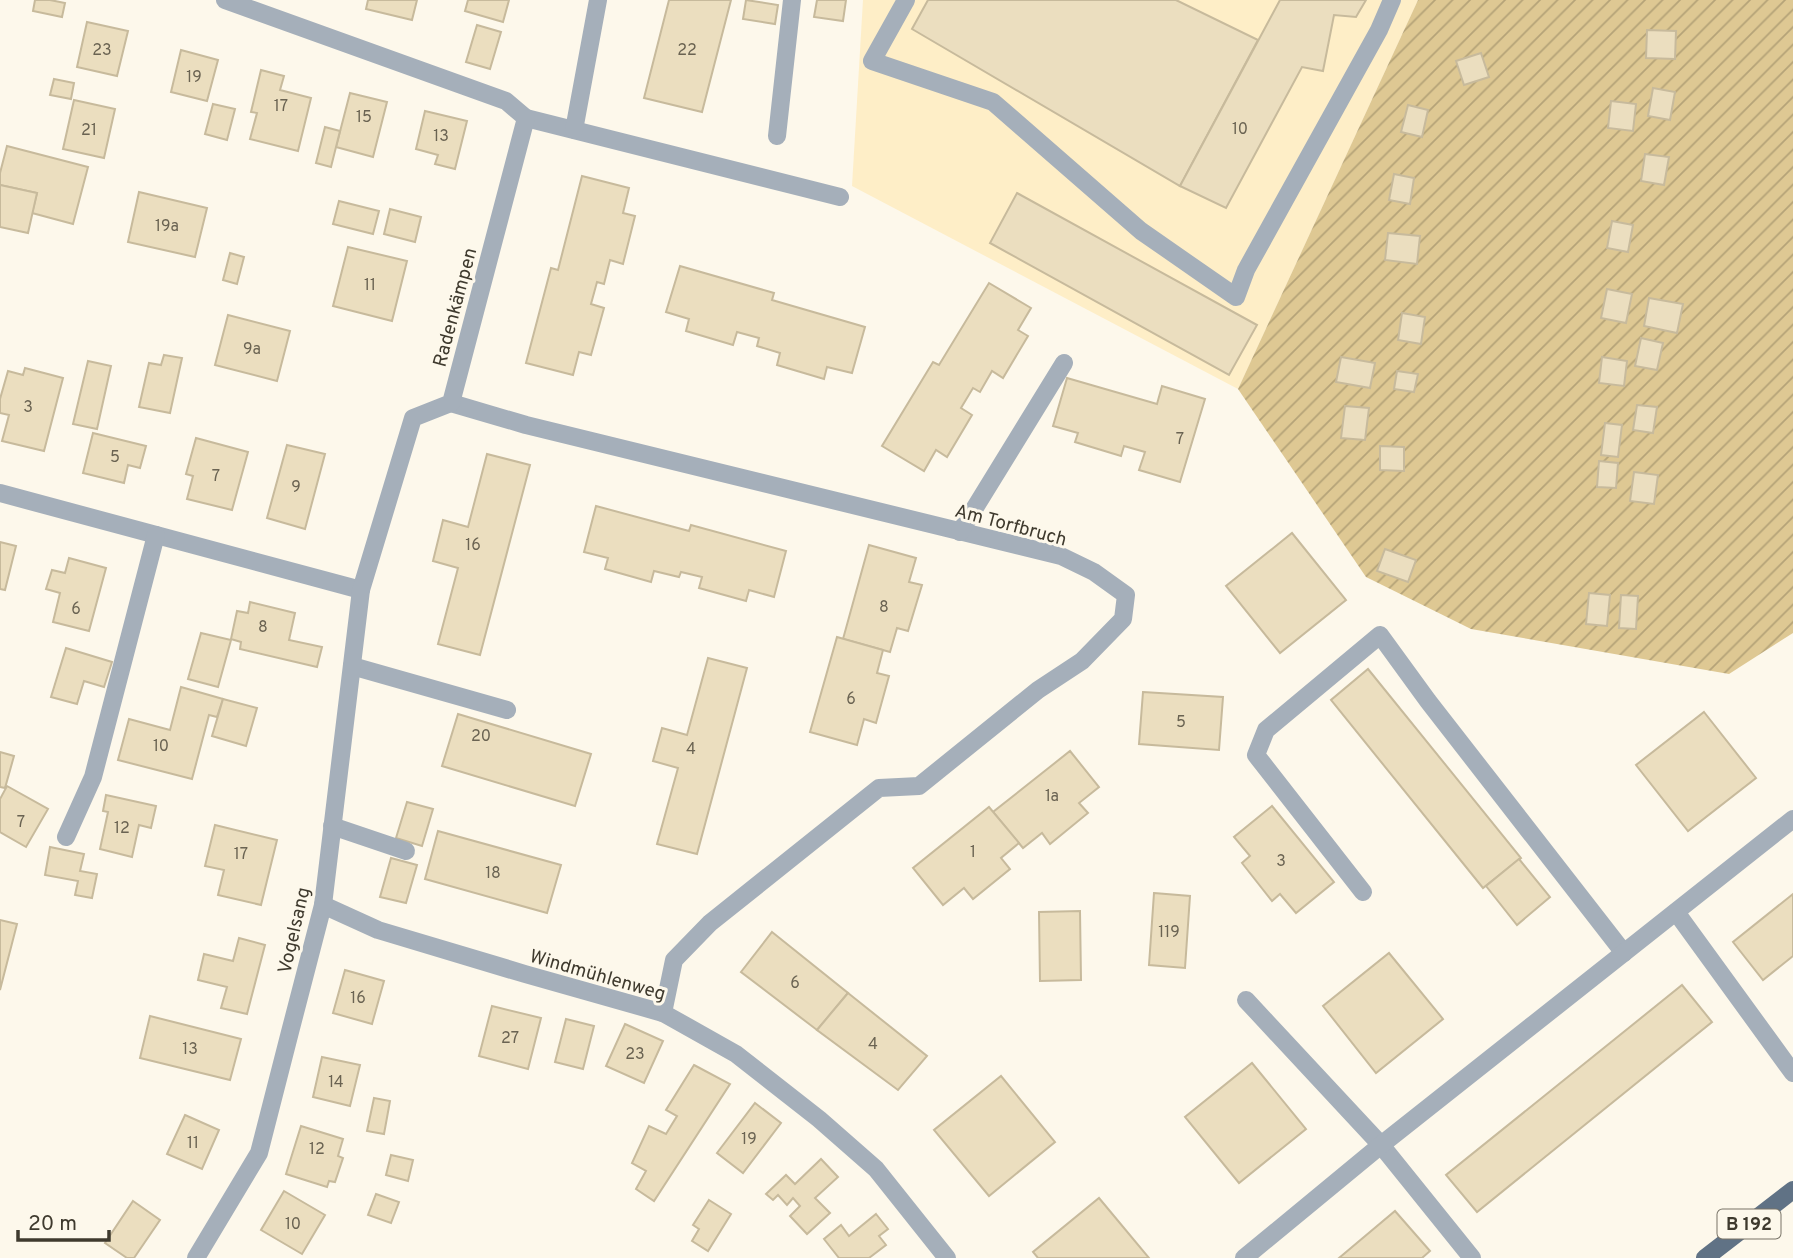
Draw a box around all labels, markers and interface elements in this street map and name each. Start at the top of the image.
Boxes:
house number: 23 [92,41,112,61]
house number: 22 [677,41,697,61]
house number: 19 [186,68,202,88]
house number: 17 [274,97,288,117]
house number: 15 [356,108,372,128]
house number: 10 [1232,120,1248,140]
house number: 21 [81,121,97,141]
house number: 13 [433,127,449,147]
house number: 19a [155,217,179,237]
street label: Radenkämpen [428,245,483,370]
house number: 11 [364,276,376,296]
house number: 9a [243,340,261,360]
house number: 3 [23,398,33,418]
house number: 7 [1176,430,1184,450]
house number: 5 [110,448,120,468]
house number: 7 [212,467,220,487]
house number: 9 [291,478,301,498]
street label: Am Torfbruch [952,499,1069,552]
house number: 16 [465,536,481,556]
house number: 8 [879,598,889,618]
house number: 6 [71,600,81,620]
house number: 8 [258,618,268,638]
house number: 6 [846,690,856,710]
house number: 5 [1176,713,1186,733]
house number: 20 [471,727,491,747]
house number: 10 [153,737,169,757]
house number: 4 [686,740,696,760]
house number: 1a [1045,787,1059,807]
house number: 7 [17,813,25,833]
house number: 12 [114,819,130,839]
house number: 1 [970,843,976,863]
house number: 17 [234,845,248,865]
house number: 3 [1276,852,1286,872]
house number: 18 [485,864,501,884]
street label: Vogelsang [273,885,317,976]
house number: 119 [1158,923,1180,943]
street label: Windmühlenweg [527,945,668,1007]
house number: 6 [790,974,800,994]
house number: 16 [350,989,366,1009]
house number: 27 [501,1029,519,1049]
house number: 4 [868,1035,878,1055]
house number: 13 [182,1040,198,1060]
house number: 23 [625,1045,645,1065]
house number: 14 [328,1073,344,1093]
house number: 19 [741,1130,757,1150]
house number: 11 [187,1134,199,1154]
house number: 12 [309,1140,325,1160]
scale bar [18,1198,108,1242]
road number: B 192 [1718,1210,1780,1238]
text: 20 m [28,1211,77,1238]
house number: 10 [285,1215,301,1235]

